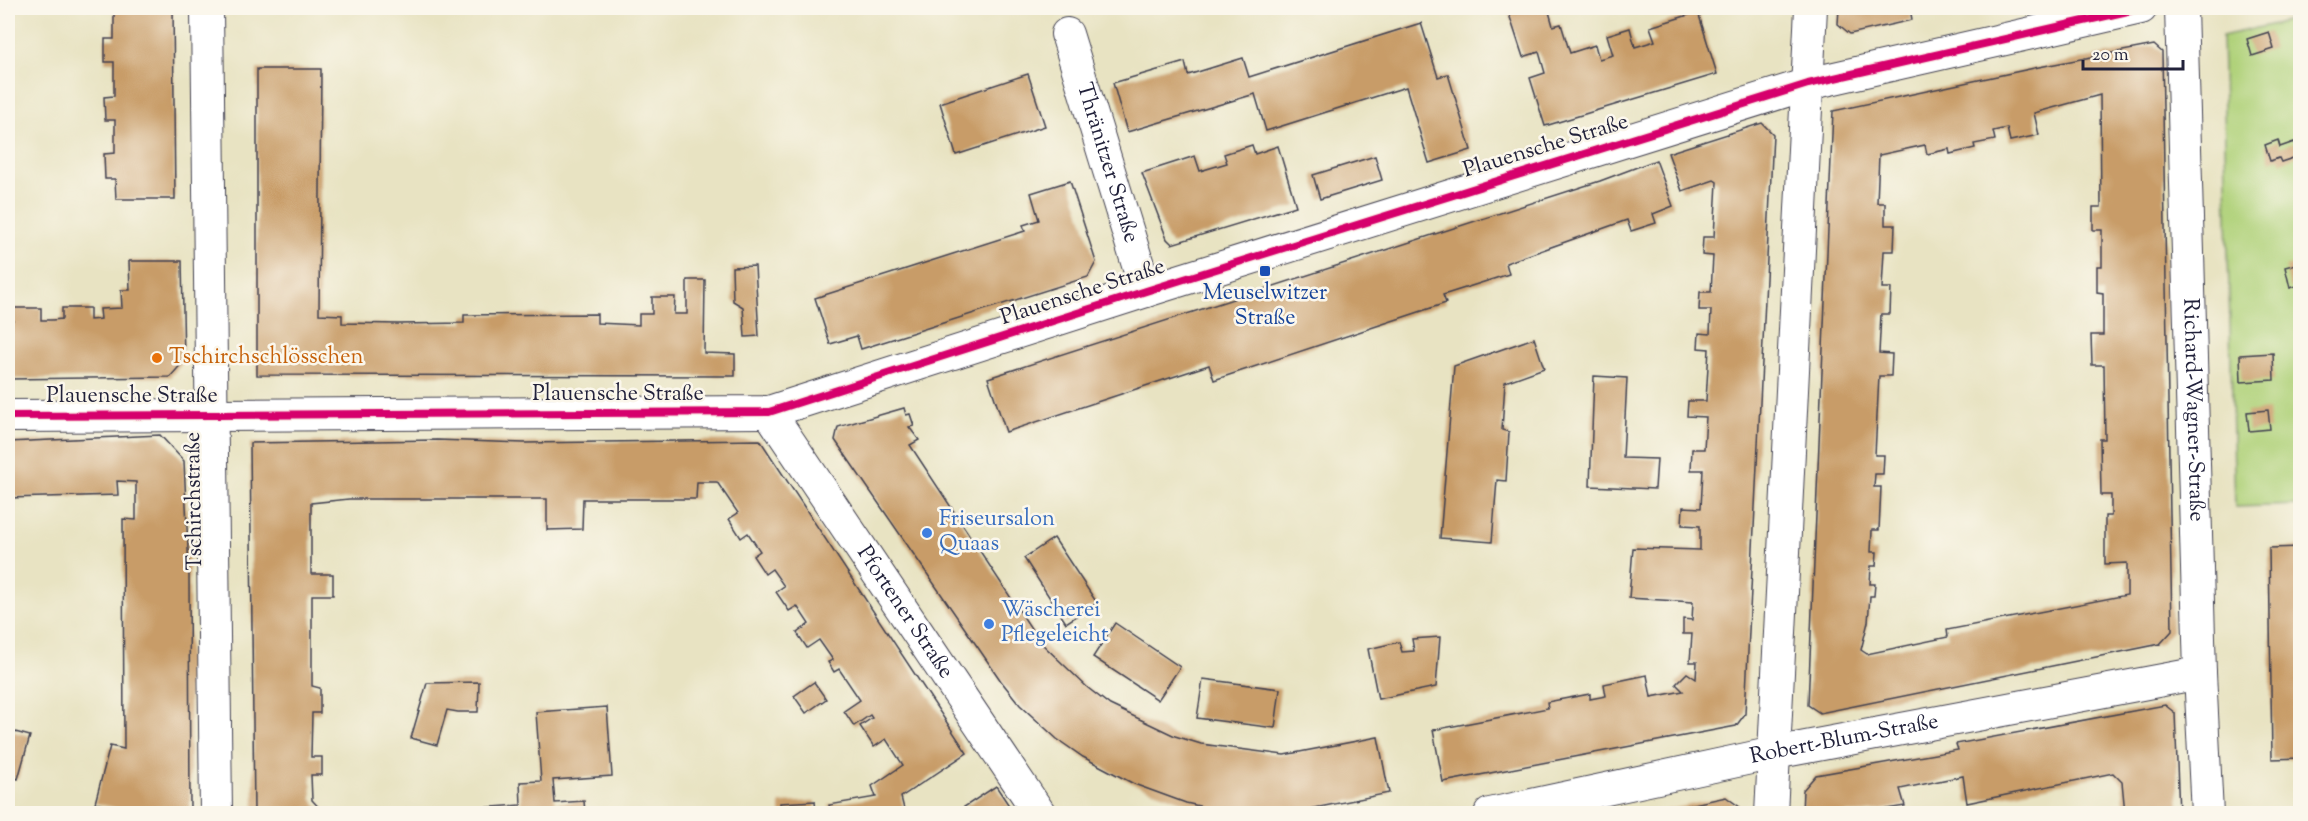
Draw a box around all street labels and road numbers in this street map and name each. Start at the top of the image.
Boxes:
street label: Thränitzer Straße [1067,79,1146,247]
street label: Plauensche Straße [1459,107,1633,187]
street label: Plauensche Straße [997,251,1169,335]
street label: Richard-Wagner-Straße [2173,298,2212,522]
street label: Plauensche Straße [532,379,704,411]
street label: Plauensche Straße [46,381,218,413]
street label: Tschirchstraße [178,431,212,571]
street label: Pfortener Straße [848,540,961,686]
street label: Robert-Blum-Straße [1747,706,1941,774]

